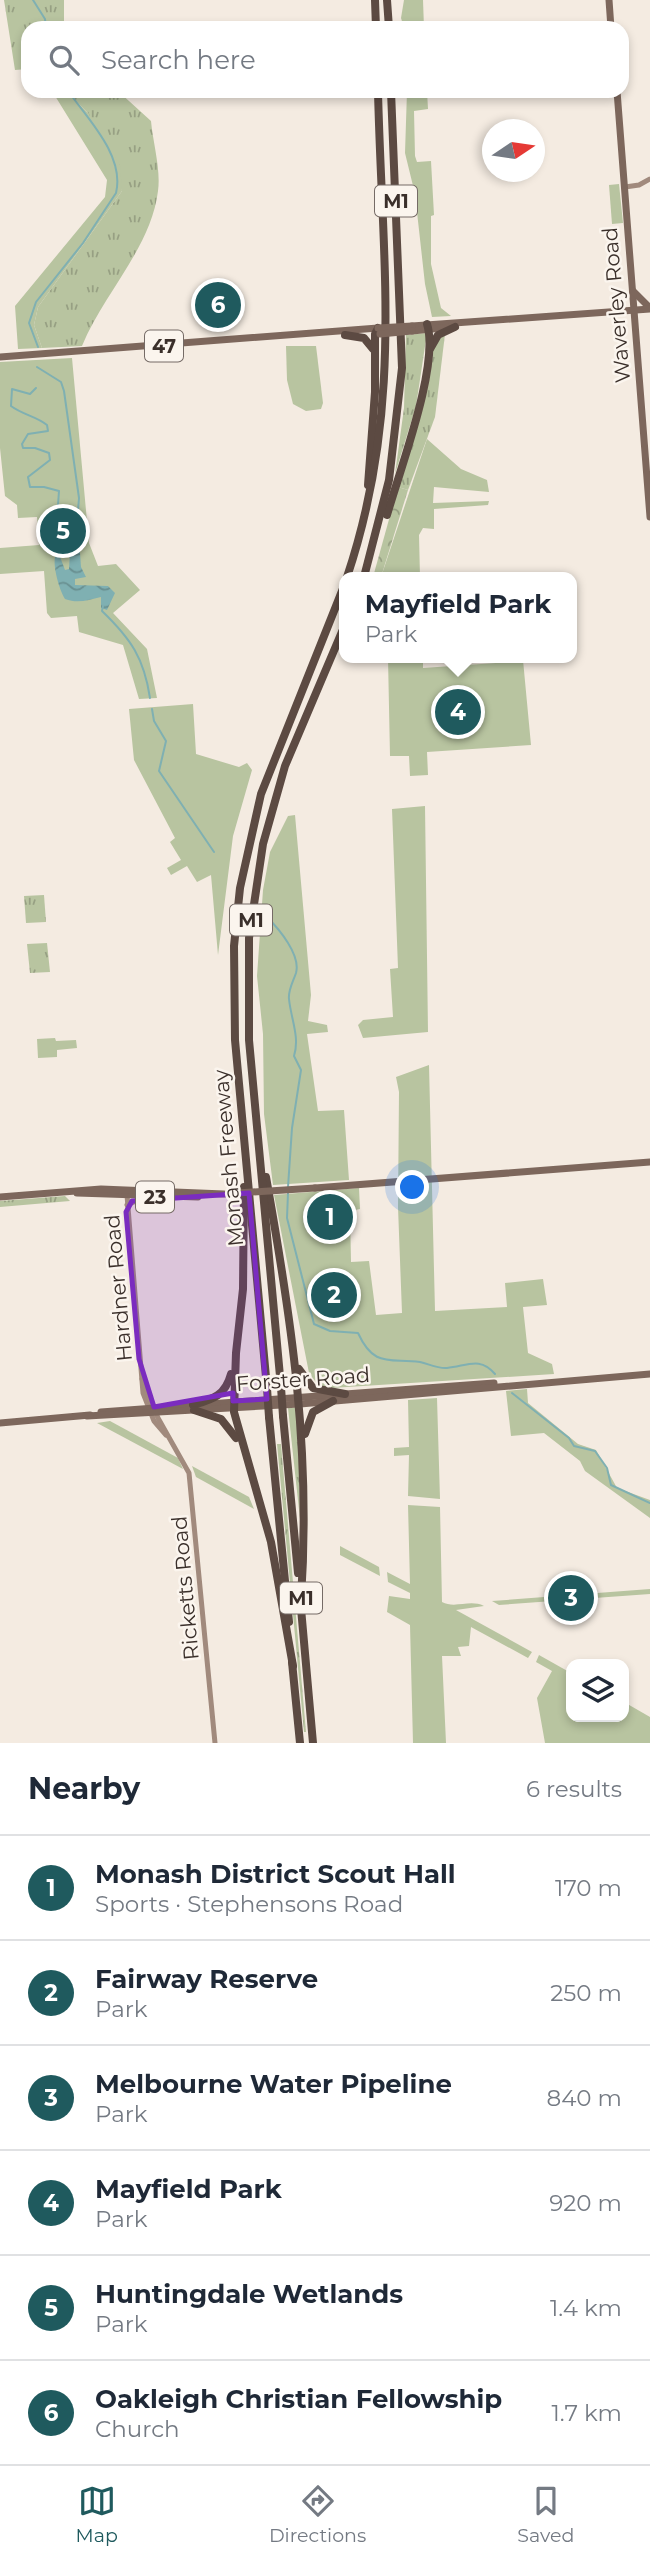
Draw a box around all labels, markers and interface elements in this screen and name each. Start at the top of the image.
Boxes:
search box [21,21,629,98]
icon: search [45,41,83,79]
text: Search here [101,44,256,76]
north arrow [482,119,545,182]
road number: M1 [375,186,417,216]
street label: Waverley Road [597,226,635,384]
pin: 6 [195,279,241,331]
road number: 47 [145,330,183,362]
pin: 5 [40,505,86,557]
popup [339,572,577,663]
text: Mayfield Park [365,588,551,620]
text: Park [365,620,417,648]
pin: 4 [435,686,481,738]
road number: M1 [230,904,272,936]
street label: Monash Freeway [208,1068,248,1248]
your location [395,1170,429,1204]
road number: 23 [136,1182,174,1212]
pin: 1 [307,1191,353,1243]
street label: Hardner Road [99,1213,137,1363]
pin: 2 [311,1269,357,1321]
street label: Forster Road [235,1362,371,1396]
street label: Ricketts Road [166,1515,204,1661]
pin: 3 [548,1572,594,1624]
road number: M1 [280,1582,322,1614]
map controls [566,1659,629,1722]
button: layers [566,1659,629,1722]
text: Nearby [28,1770,140,1807]
text: 6 results [526,1775,622,1803]
text: Monash District Scout Hall [95,1858,456,1890]
text: 1 [46,1874,56,1902]
text: 170 m [555,1874,622,1902]
text: Sports · Stephensons Road [95,1890,403,1918]
text: Fairway Reserve [95,1963,318,1995]
text: 2 [44,1979,58,2007]
text: 250 m [550,1979,622,2007]
text: Park [95,1995,148,2023]
text: Melbourne Water Pipeline [95,2068,452,2100]
text: 3 [44,2084,58,2112]
text: 840 m [546,2084,622,2112]
text: Park [95,2100,148,2128]
text: Mayfield Park [95,2173,282,2205]
text: 4 [43,2189,59,2217]
text: 920 m [549,2189,622,2217]
text: Park [95,2205,148,2233]
text: Huntingdale Wetlands [95,2278,403,2310]
text: 5 [44,2294,58,2322]
text: 1.4 km [550,2294,622,2322]
text: Park [95,2310,148,2338]
text: Oakleigh Christian Fellowship [95,2383,502,2415]
text: 6 [44,2399,58,2427]
text: 1.7 km [552,2399,622,2427]
text: Church [95,2415,180,2443]
tab: Map [76,2482,118,2547]
tab: Directions [269,2482,366,2547]
tab: Saved [517,2482,574,2547]

